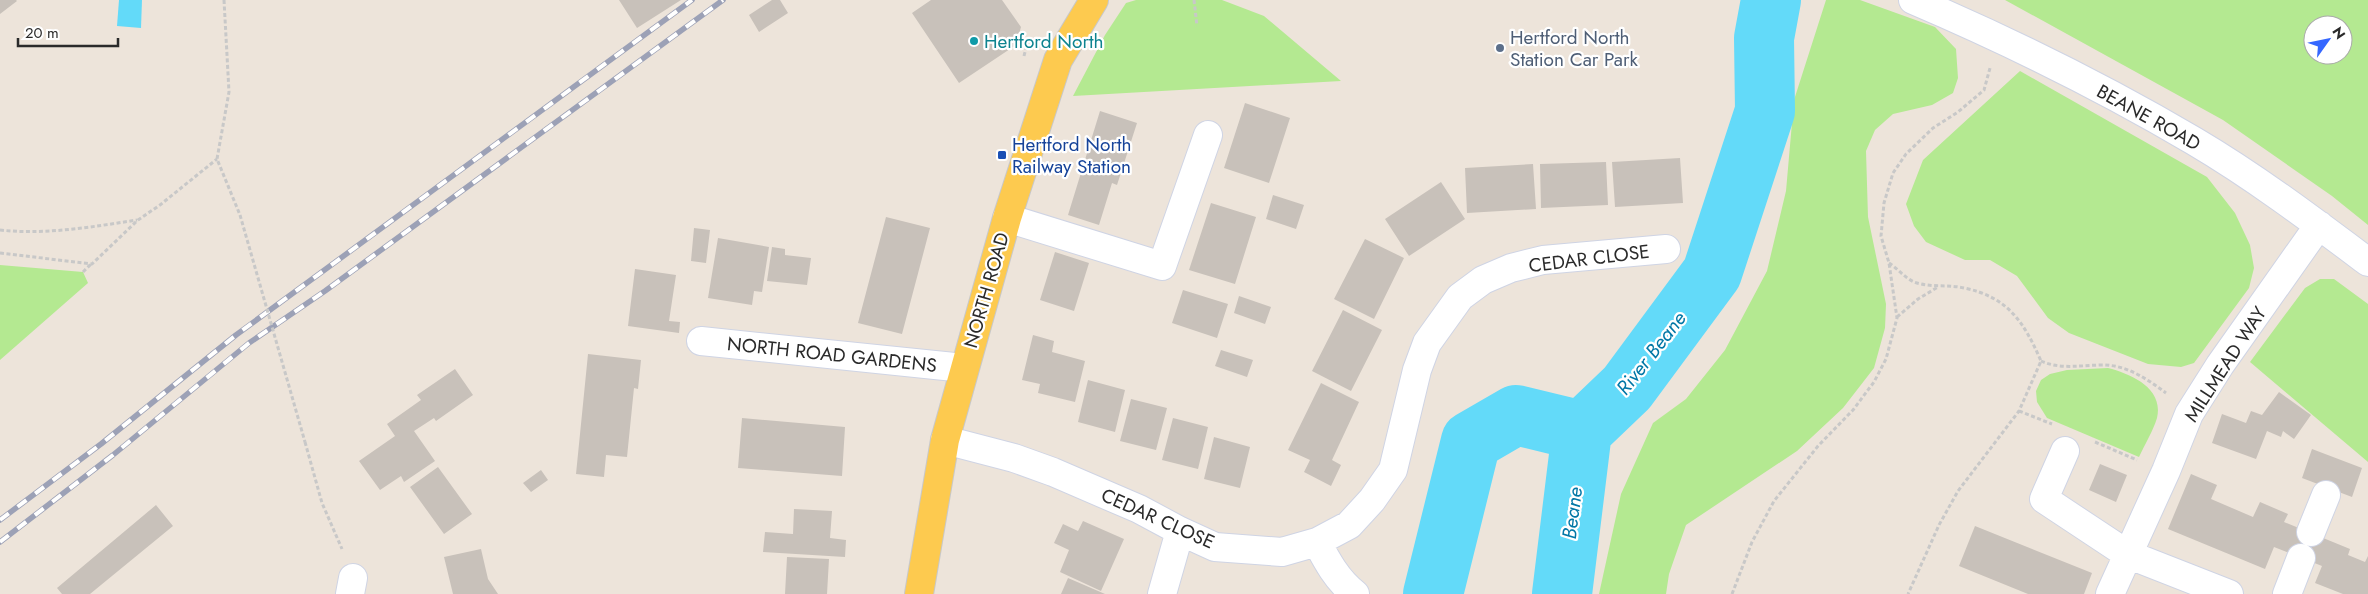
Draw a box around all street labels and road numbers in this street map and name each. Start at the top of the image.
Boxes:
street label: BEANE ROAD [2092,78,2206,157]
street label: NORTH ROAD [957,229,1016,351]
street label: CEDAR CLOSE [1527,238,1651,279]
street label: MILLMEAD WAY [2178,301,2273,427]
street label: NORTH ROAD GARDENS [726,330,938,379]
street label: CEDAR CLOSE [1097,481,1219,556]

